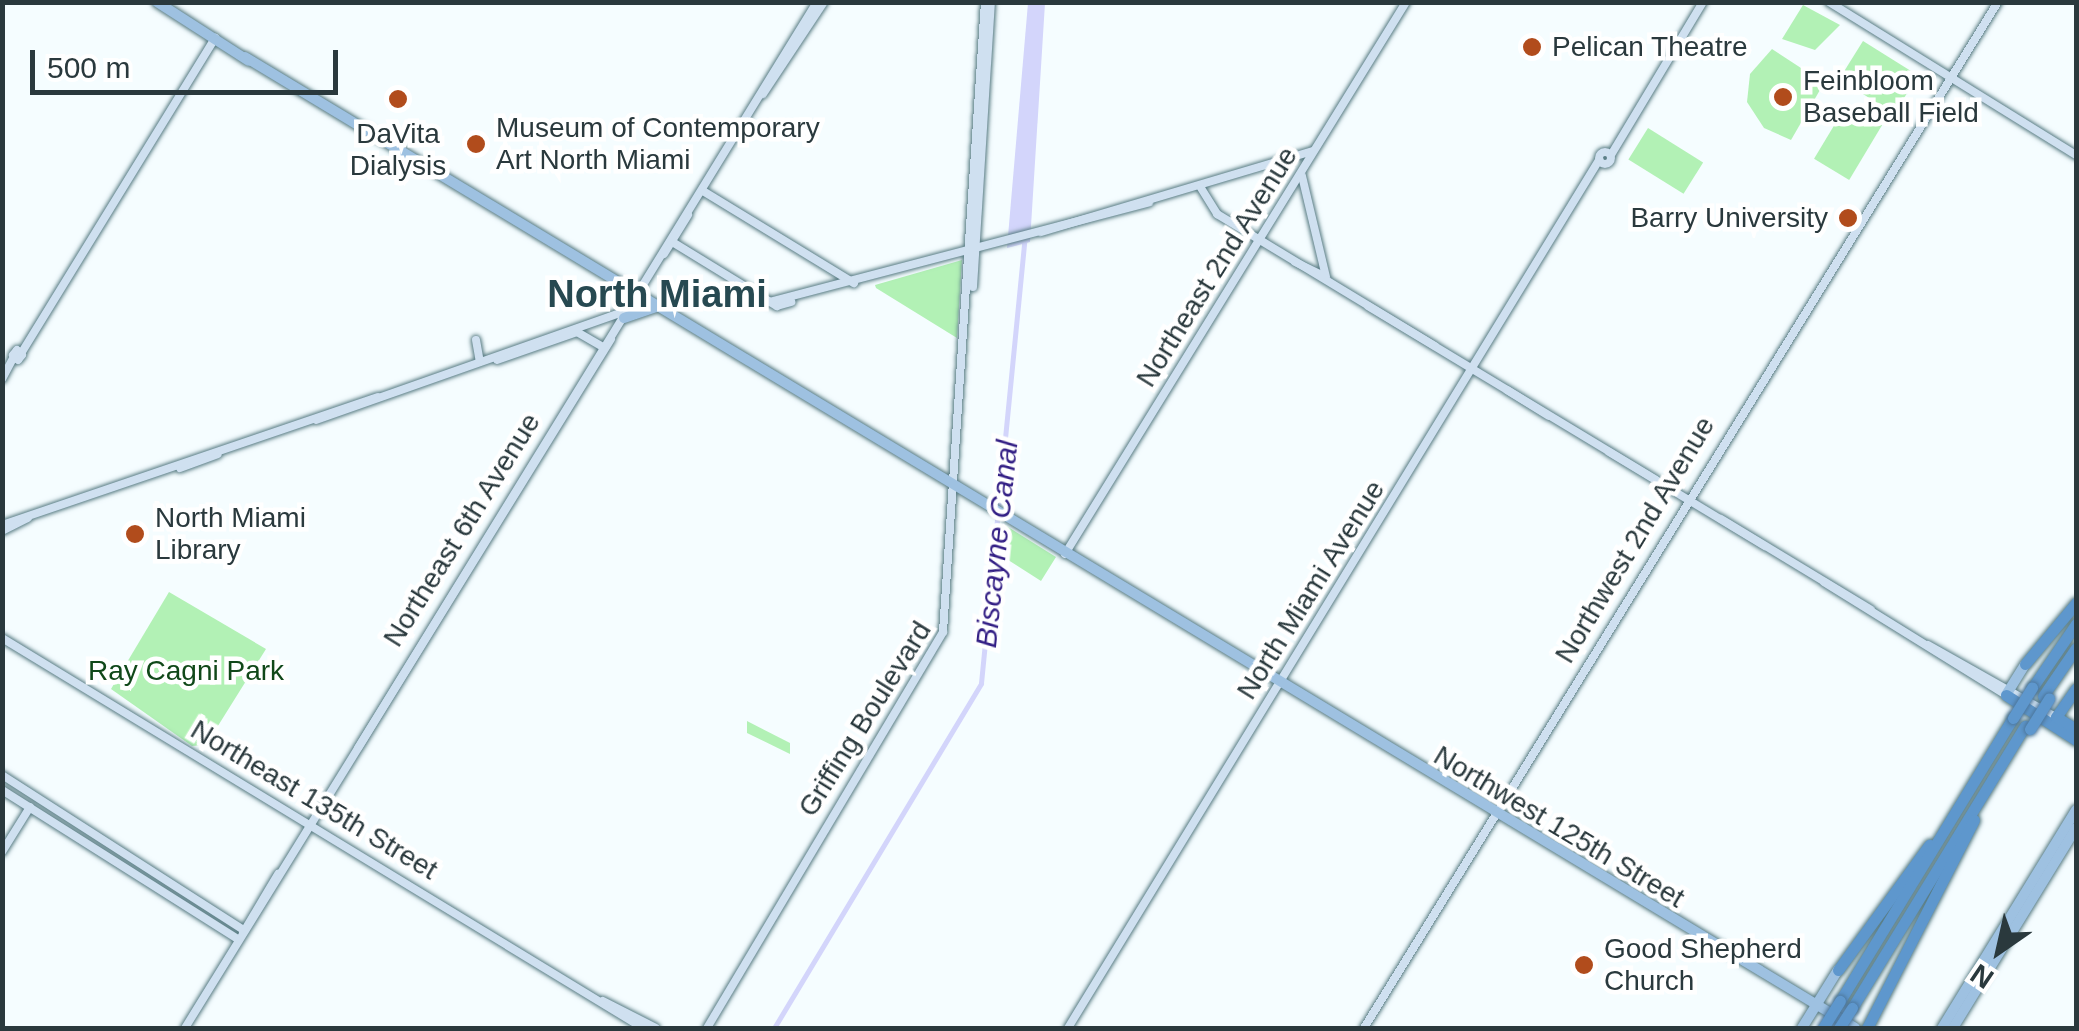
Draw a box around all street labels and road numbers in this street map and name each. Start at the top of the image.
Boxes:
street label: Northeast 2nd Avenue [1129,140,1305,394]
street label: Northeast 6th Avenue [376,406,548,654]
street label: Northwest 2nd Avenue [1548,410,1722,670]
street label: North Miami Avenue [1230,474,1392,706]
street label: Griffing Boulevard [792,615,938,823]
street label: Northeast 135th Street [185,713,443,887]
street label: Northwest 125th Street [1428,739,1690,915]

